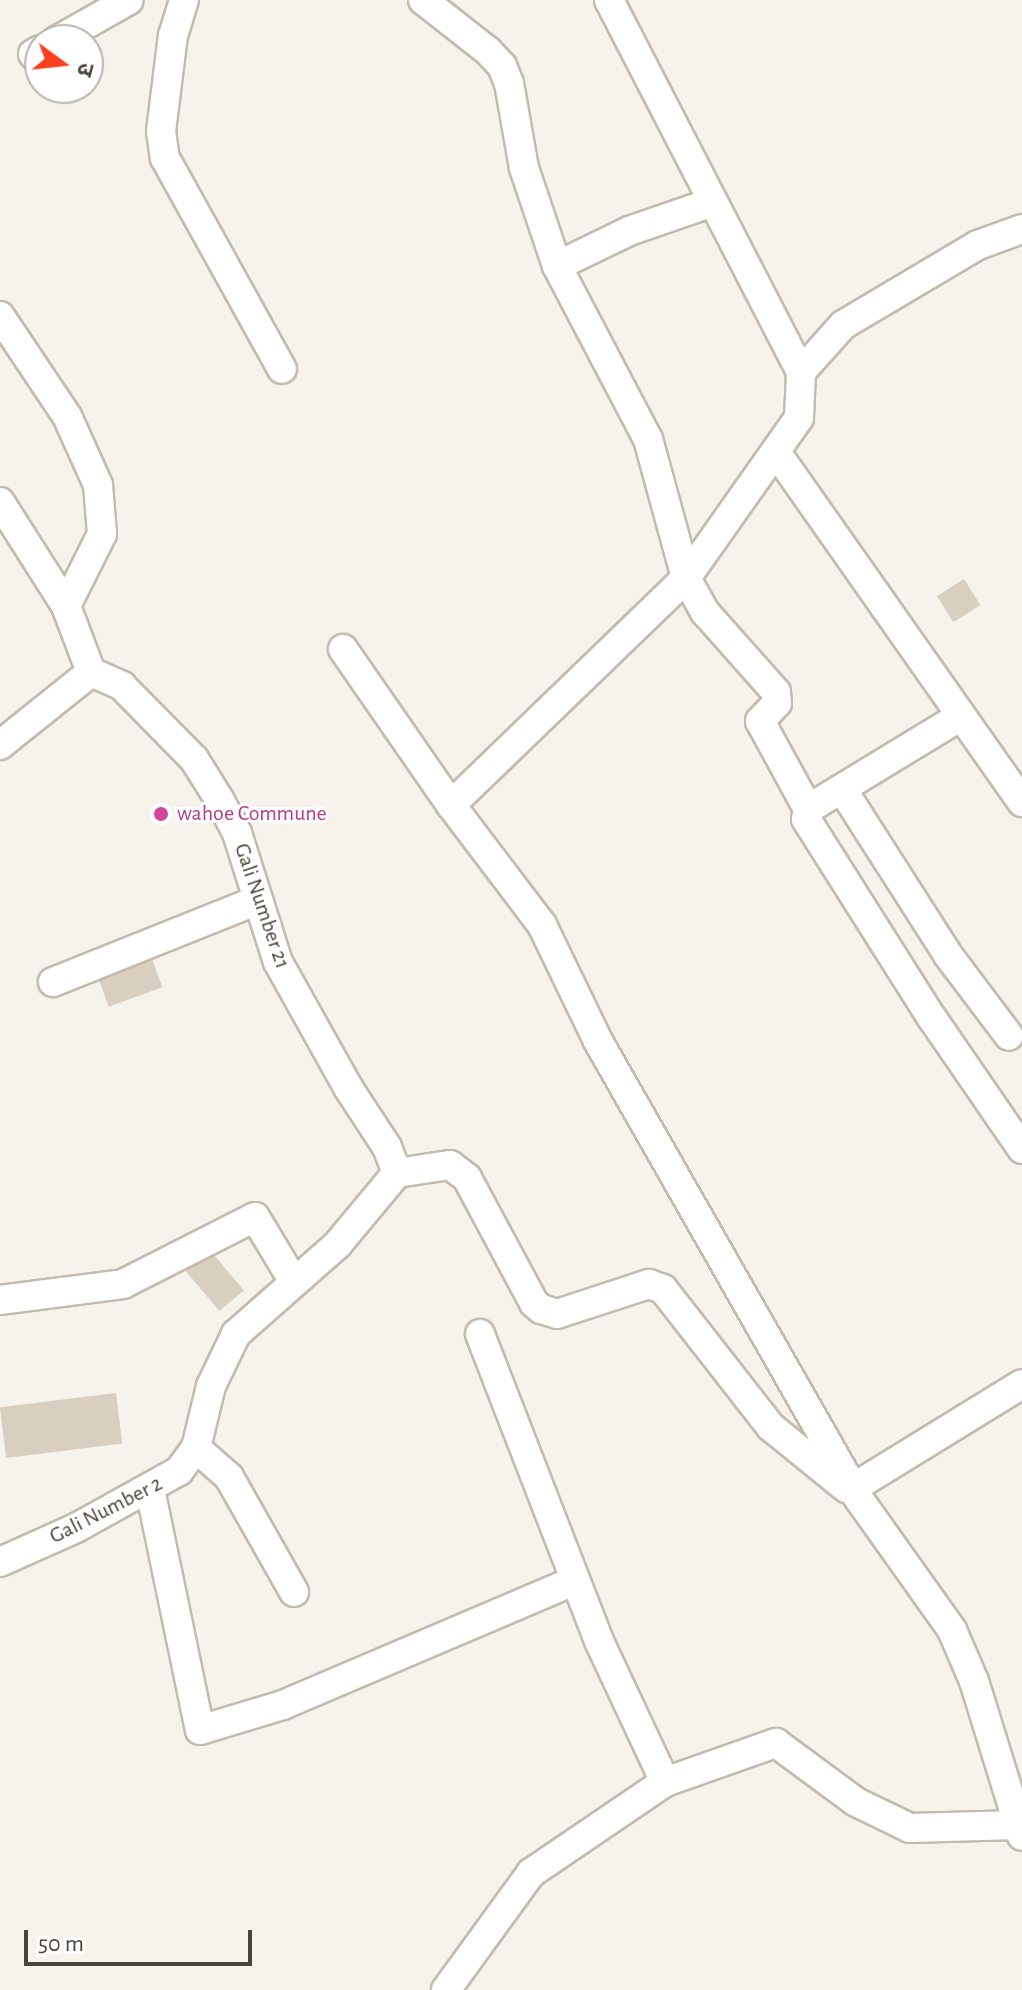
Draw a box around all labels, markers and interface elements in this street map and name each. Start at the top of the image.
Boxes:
north arrow [24,24,104,104]
text: उ [73,61,98,79]
place label: wahoe Commune [177,801,327,827]
marker: wahoe Commune [152,805,170,823]
street label: Gali Number 21 [228,840,296,972]
street label: Gali Number 2 [45,1470,167,1550]
scale bar [28,1914,256,1964]
text: 50 m [38,1932,84,1956]

